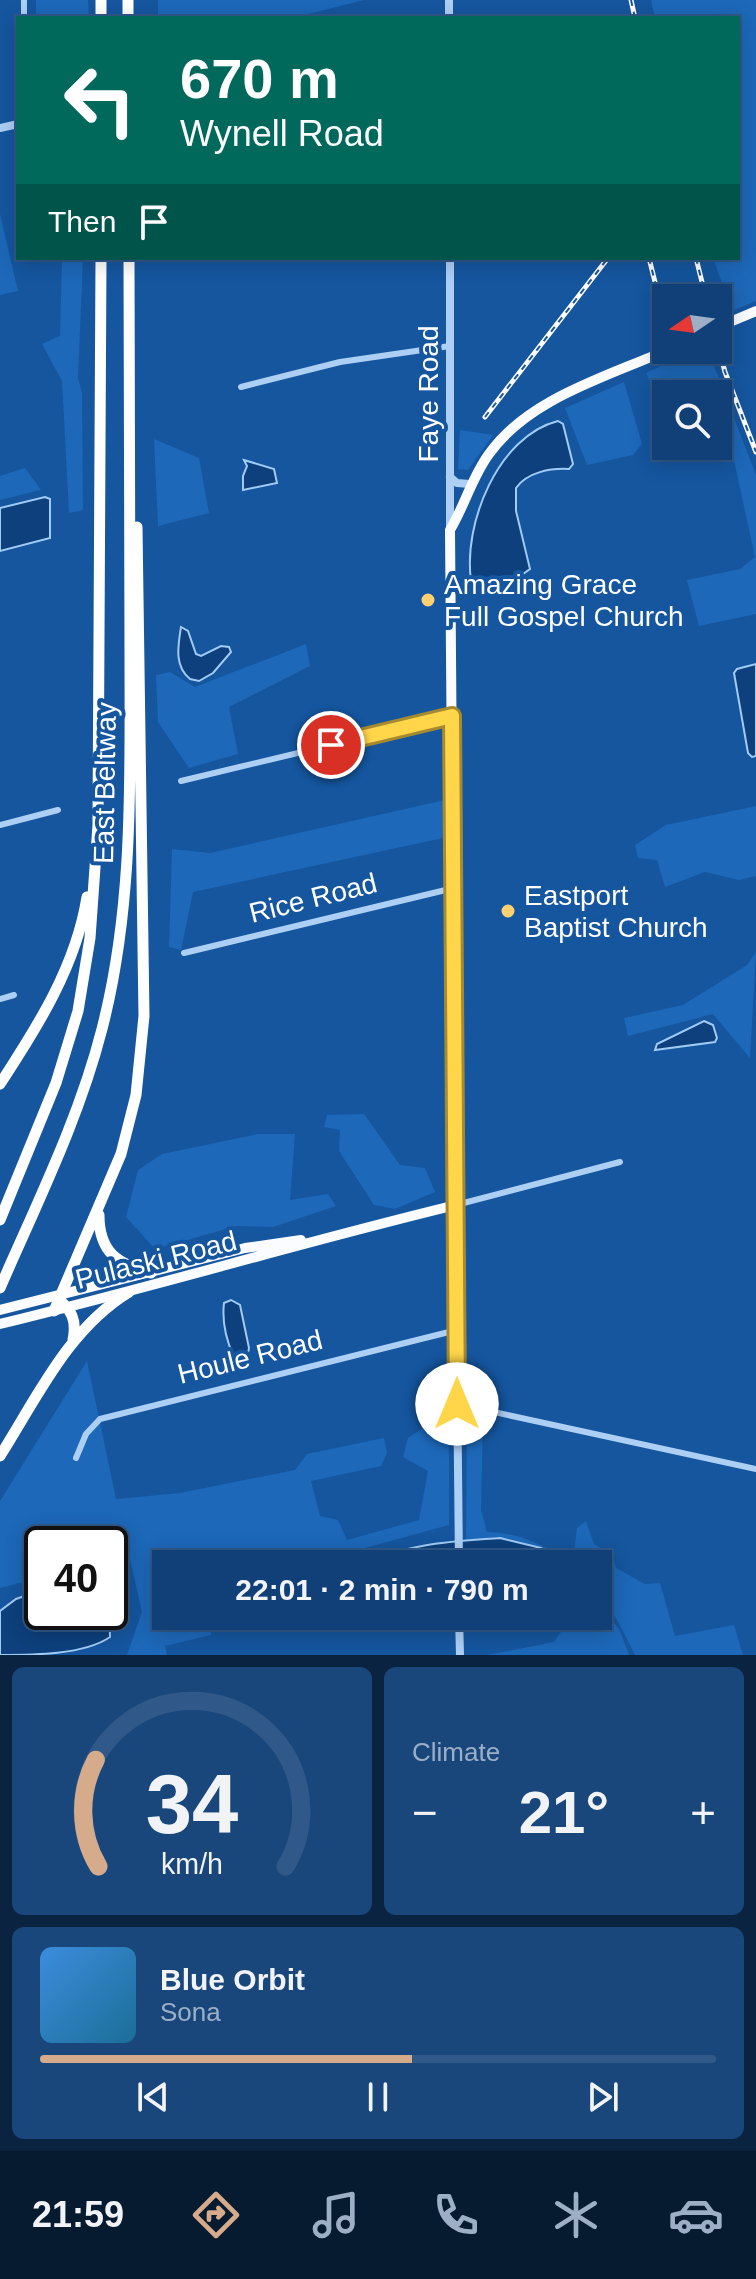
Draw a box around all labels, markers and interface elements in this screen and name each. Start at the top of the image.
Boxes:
text: 670 m [180,47,339,110]
icon: left [48,48,152,152]
text: Wynell Road [180,113,384,154]
icon: arrive [132,200,176,244]
text: Then [48,205,116,238]
north arrow [652,284,732,364]
map controls [652,284,732,460]
street label: Faye Road [413,326,444,462]
button: search [652,380,732,460]
place label: Amazing Grace Full Gospel Church [444,569,684,632]
marker: Amazing Grace Full Gospel Church [419,591,437,609]
street label: East Beltway [88,702,122,864]
pin [297,711,365,779]
icon: arrive [309,723,353,767]
street label: Rice Road [246,867,380,929]
place label: Eastport Baptist Church [524,880,708,943]
marker: Eastport Baptist Church [499,902,517,920]
street label: Pulaski Road [72,1225,240,1295]
street label: Houle Road [175,1324,325,1390]
position arrow [415,1362,499,1446]
speed limit sign: 40 [24,1526,128,1630]
text: 22:01 · 2 min · 790 m [235,1573,529,1606]
text: Climate [412,1737,500,1767]
text: 34 [146,1758,238,1851]
text: 21° [519,1779,609,1846]
text: − [412,1788,438,1837]
text: + [690,1788,716,1837]
text: km/h [161,1848,223,1880]
text: Blue Orbit [160,1963,305,1996]
text: Sona [160,1997,221,2027]
icon: previous [131,2075,175,2119]
icon: pause [356,2075,400,2119]
icon: next [581,2075,625,2119]
icon: directions [188,2187,244,2243]
icon: music [308,2187,364,2243]
icon: phone [428,2187,484,2243]
icon: climate [548,2187,604,2243]
icon: car [668,2187,724,2243]
text: 21:59 [32,2194,124,2235]

